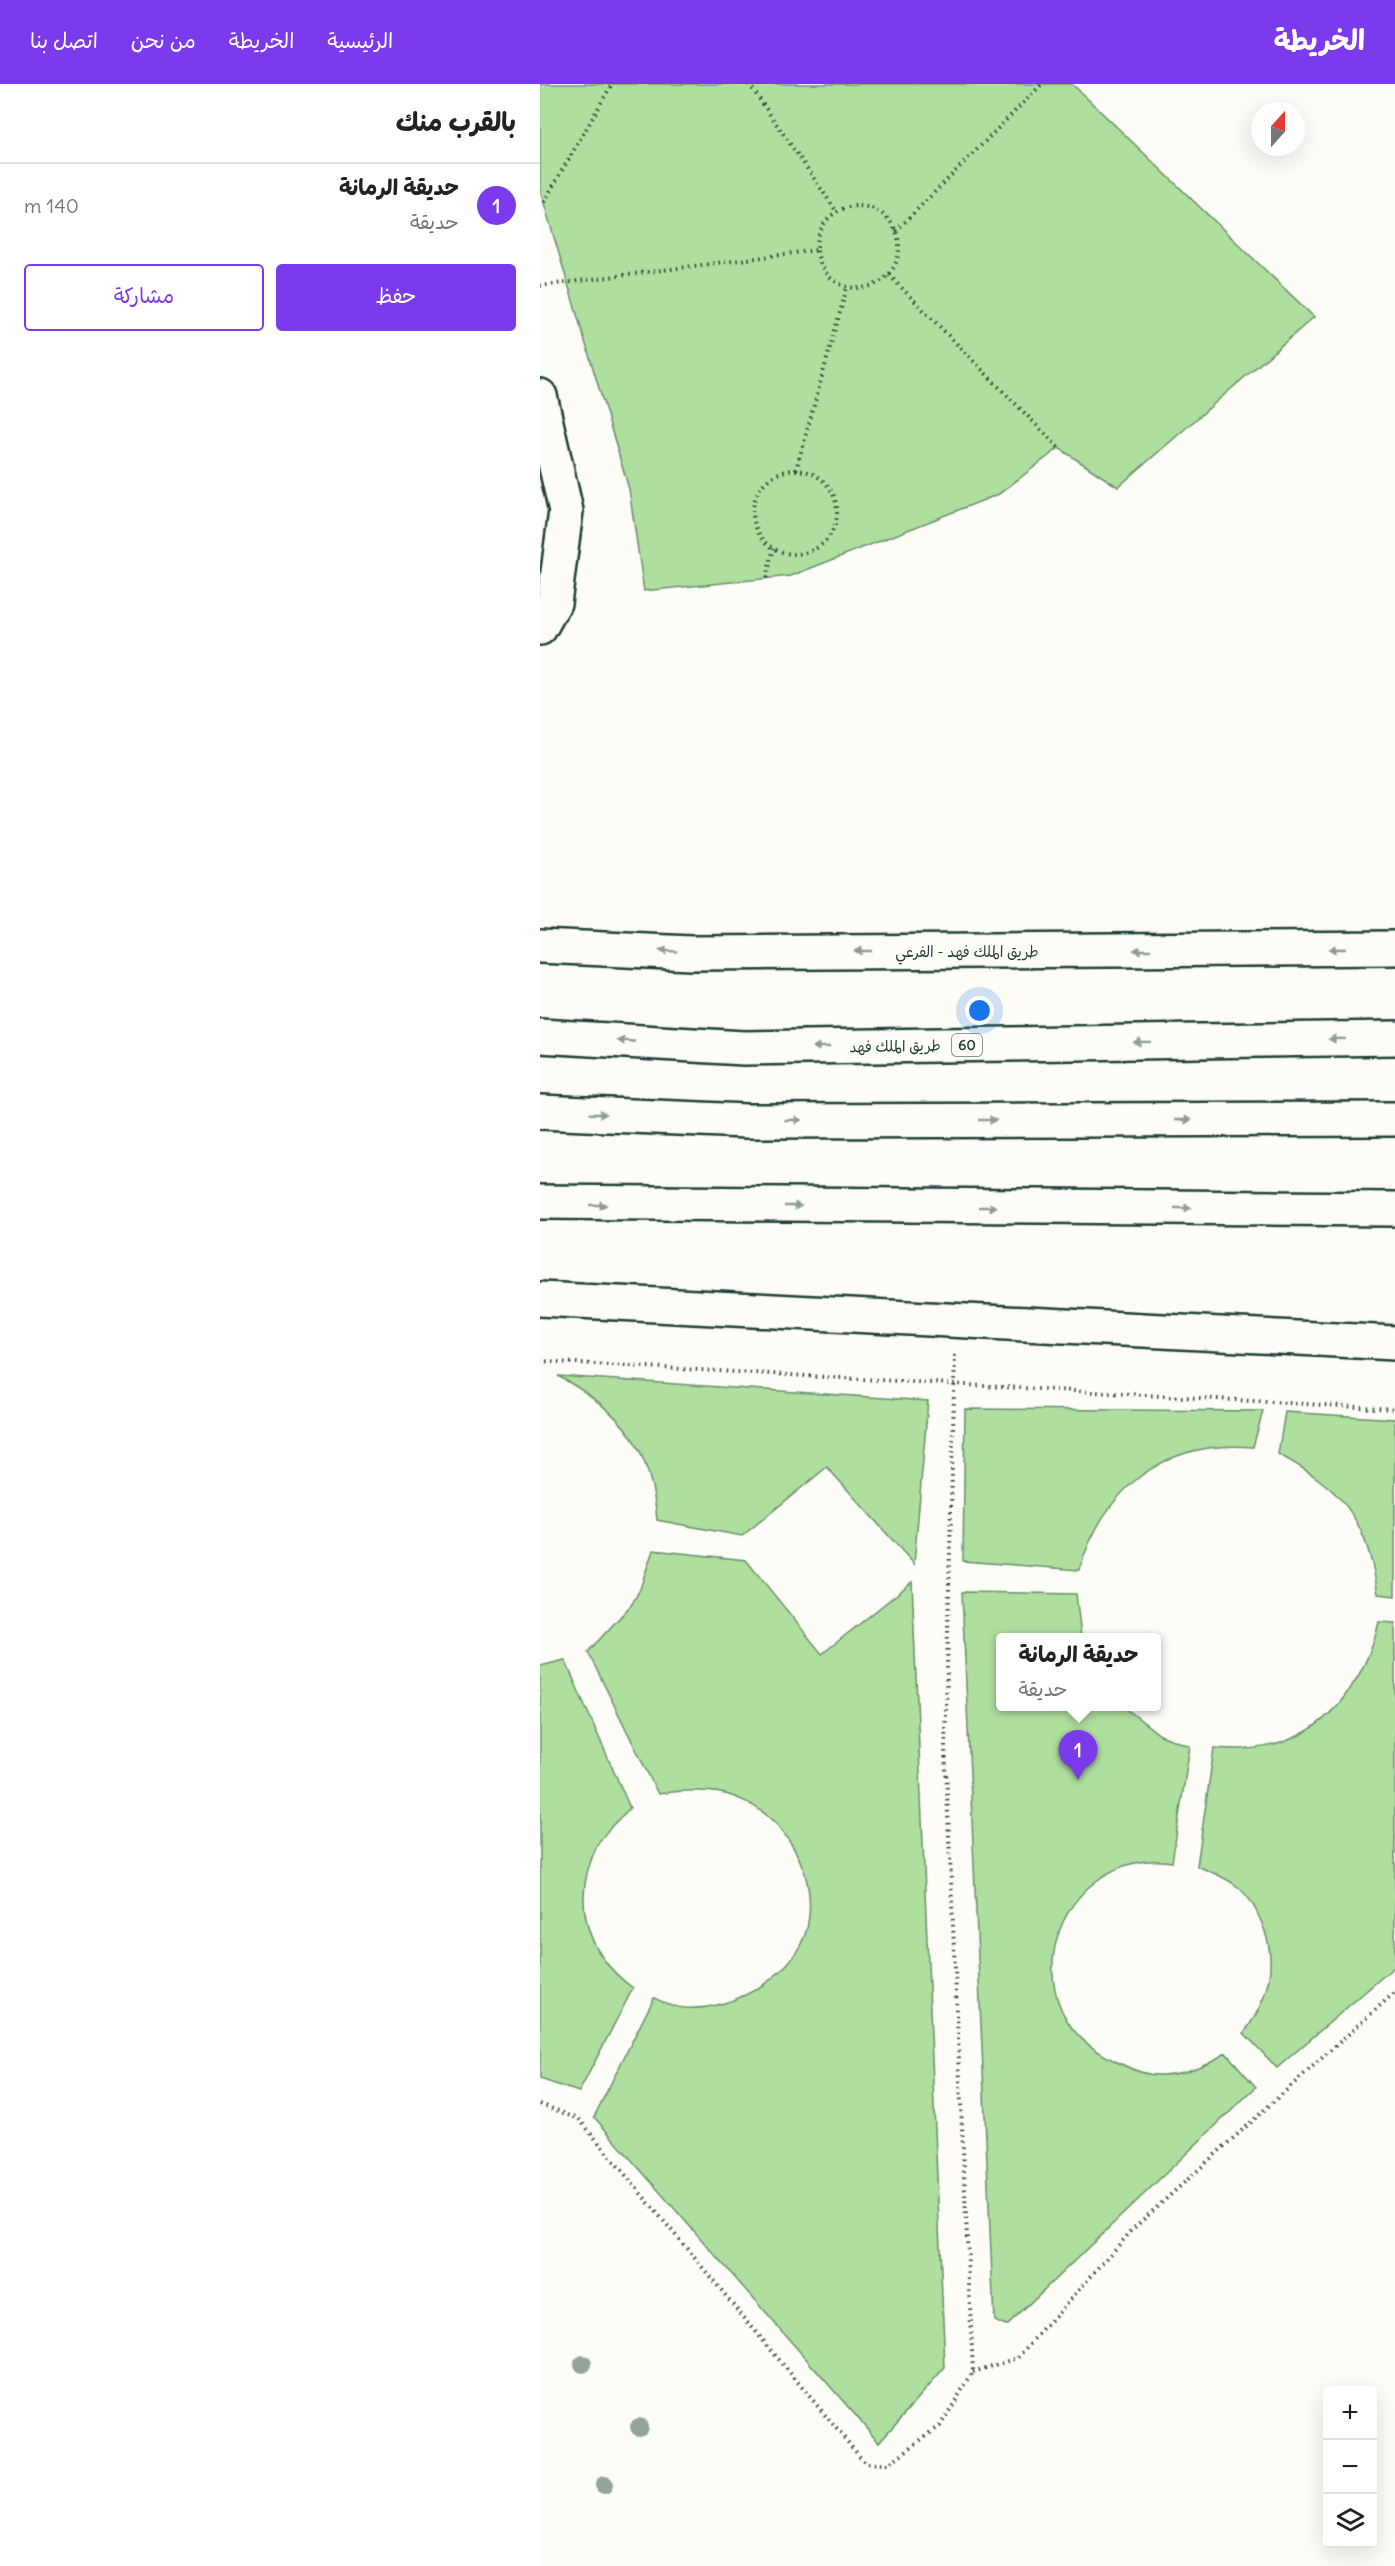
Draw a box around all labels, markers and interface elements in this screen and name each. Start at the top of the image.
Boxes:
text: الخريطة [1274,22,1365,58]
text: اتصل بنا [30,27,98,54]
text: من نحن [131,27,196,54]
text: الخريطة [229,27,294,54]
text: الرئيسية [327,27,393,54]
north arrow [1251,102,1305,156]
text: بالقرب منك [396,105,516,138]
text: حديقة الرمانة [339,173,459,201]
text: 140 m [24,193,79,218]
text: 1 [493,193,500,218]
text: حديقة [410,209,459,234]
button: مشاركة [24,264,264,331]
button: حفظ [276,264,516,331]
street label: طريق الملك فهد - الفرعي [895,942,1039,965]
one-way arrow [1327,944,1346,954]
one-way arrow [1132,945,1151,955]
one-way arrow [658,947,677,956]
one-way arrow [853,947,872,956]
your location [965,996,994,1025]
road number: 60 [952,1034,982,1056]
one-way arrow [1327,1034,1346,1044]
street label: طريق الملك فهد [849,1036,941,1056]
one-way arrow [616,1037,635,1046]
one-way arrow [1132,1037,1151,1047]
one-way arrow [811,1042,830,1052]
one-way arrow [589,1110,608,1119]
one-way arrow [979,1115,998,1125]
one-way arrow [1174,1115,1193,1125]
one-way arrow [784,1116,803,1125]
one-way arrow [589,1200,608,1210]
one-way arrow [784,1201,803,1211]
one-way arrow [979,1202,998,1212]
one-way arrow [1174,1203,1193,1212]
popup [996,1633,1161,1711]
text: حديقة الرمانة [1018,1640,1139,1668]
text: حديقة [1018,1676,1068,1701]
pin: 1 [1058,1730,1098,1780]
map controls [1323,2386,1377,2548]
button: + [1323,2386,1377,2440]
button: − [1323,2440,1377,2494]
button: layers [1323,2494,1377,2548]

